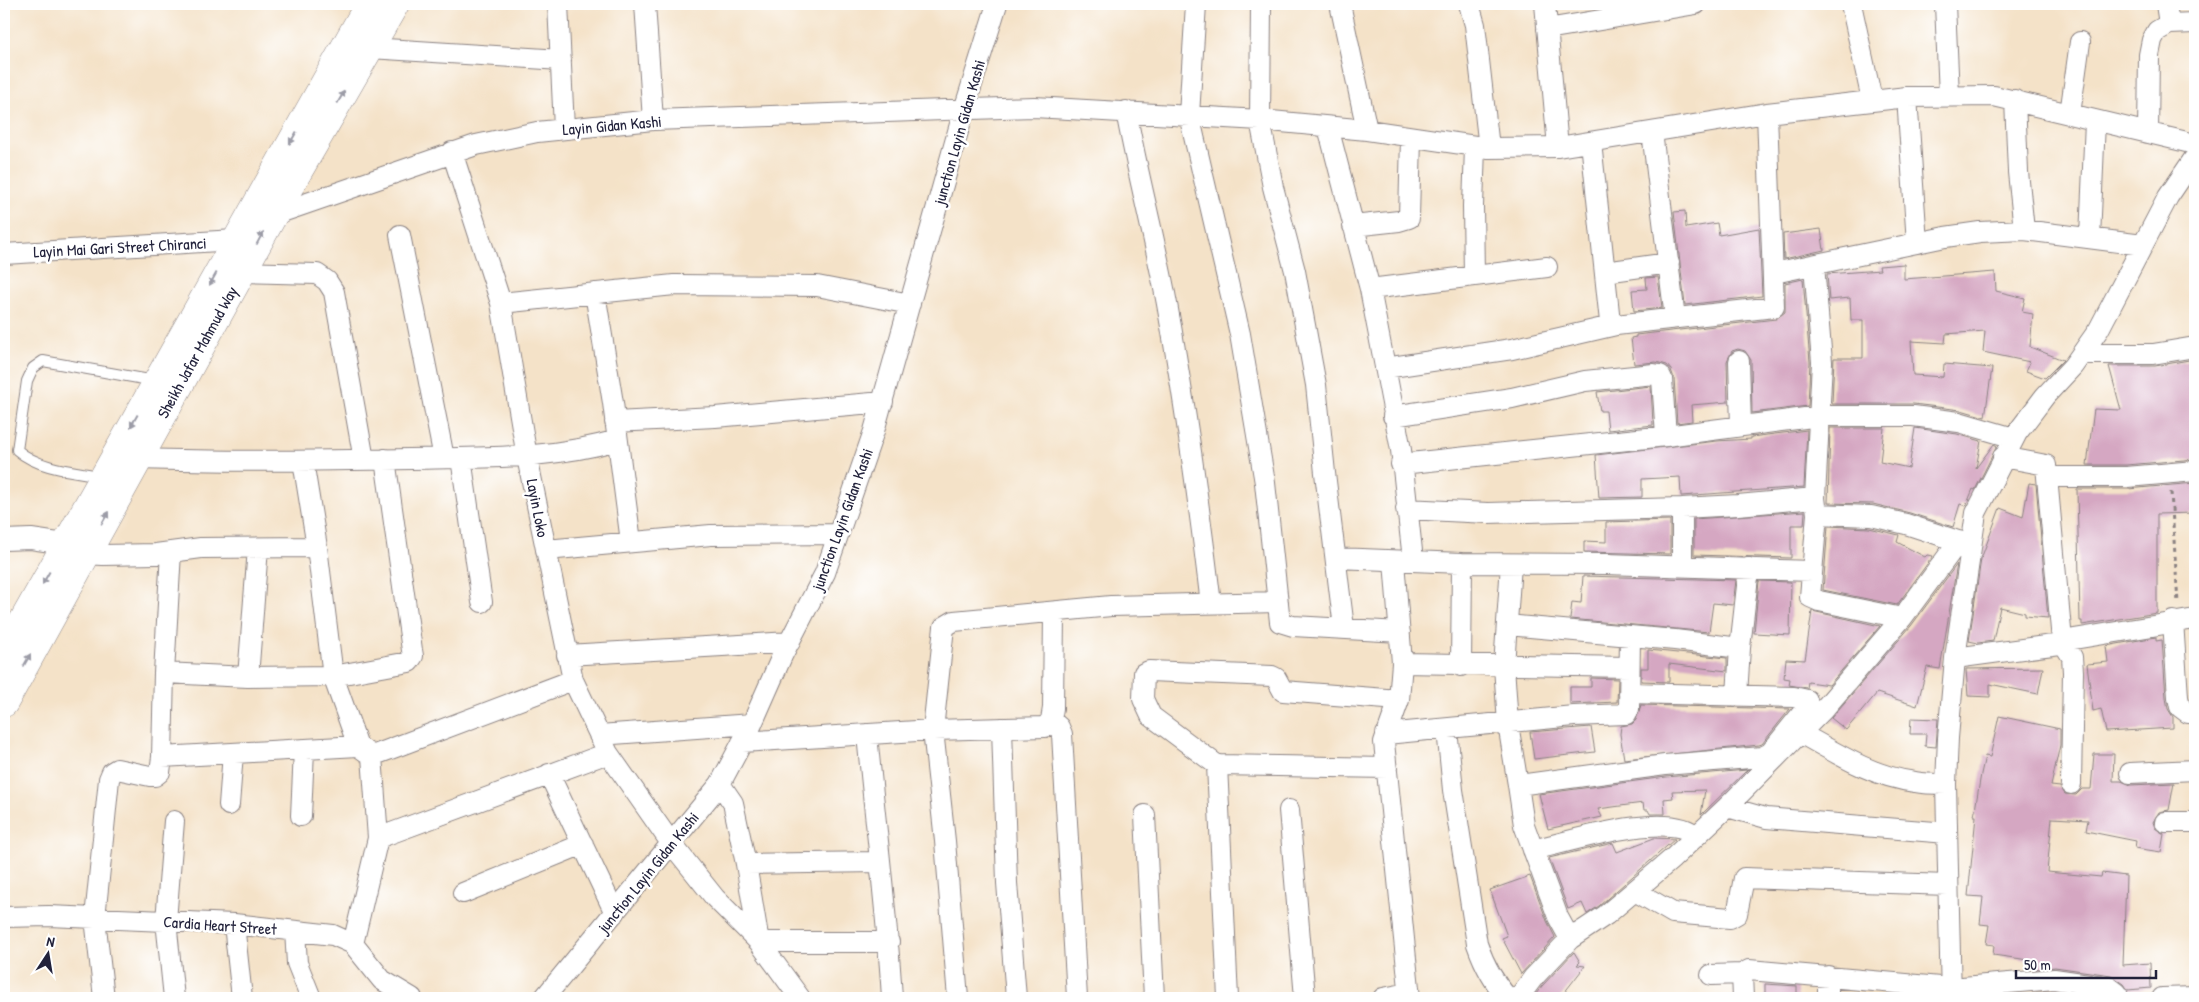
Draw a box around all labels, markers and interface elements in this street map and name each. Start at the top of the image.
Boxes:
street label: junction Layin Gidan Kashi [927,57,990,209]
one-way arrow [337,91,346,104]
street label: Layin Gidan Kashi [562,110,662,140]
one-way arrow [289,131,298,144]
street label: Layin Mai Gari Street Chiranci [33,231,207,263]
one-way arrow [256,231,265,245]
one-way arrow [209,272,218,286]
street label: Sheikh Jafar Mahmud Way [152,282,243,422]
one-way arrow [130,413,138,428]
street label: junction Layin Gidan Kashi [805,445,878,595]
street label: Layin Loko [522,477,555,540]
one-way arrow [101,511,109,525]
one-way arrow [42,571,50,585]
one-way arrow [23,653,31,668]
street label: junction Layin Gidan Kashi [591,807,704,939]
street label: Cardia Heart Street [163,910,278,940]
north arrow [22,930,72,980]
text: N [45,931,57,951]
scale bar [2016,947,2156,979]
text: 50 m [2024,954,2051,975]

